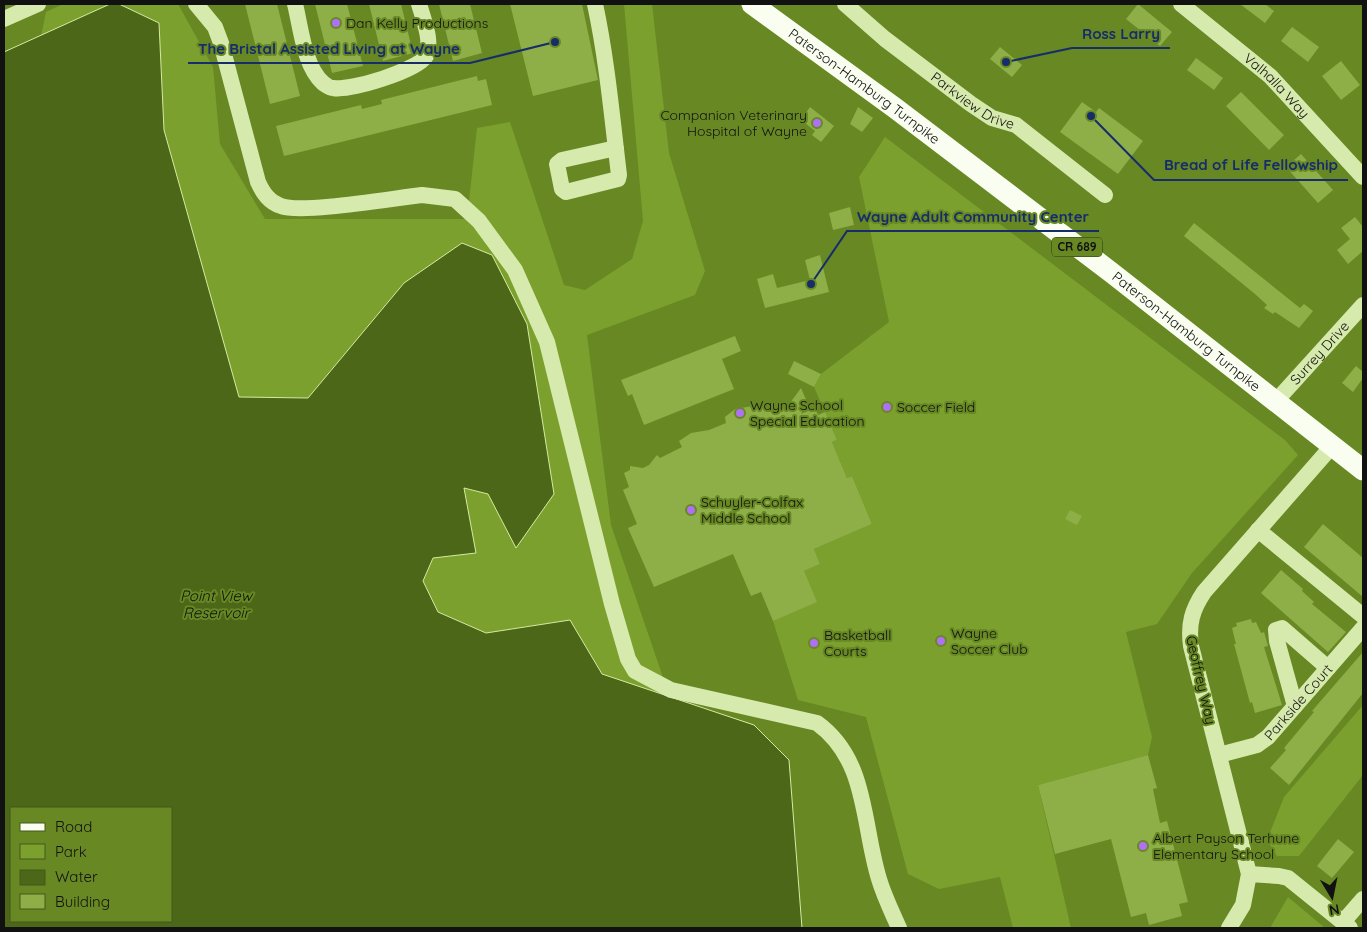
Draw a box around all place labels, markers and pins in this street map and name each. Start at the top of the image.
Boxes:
place label: Dan Kelly Productions [346,14,488,32]
marker: Dan Kelly Productions [330,17,342,29]
callout: Ross Larry [1072,18,1170,48]
callout: The Bristal Assisted Living at Wayne [188,33,470,63]
place label: Companion Veterinary Hospital of Wayne [660,106,807,140]
marker: Companion Veterinary Hospital of Wayne [811,117,823,129]
callout: Bread of Life Fellowship [1154,150,1348,180]
callout: Wayne Adult Community Center [847,201,1099,231]
place label: Wayne School Special Education [750,396,865,430]
place label: Soccer Field [897,398,975,416]
marker: Soccer Field [881,401,893,413]
marker: Wayne School Special Education [734,407,746,419]
place label: Schuyler-Colfax Middle School [701,493,803,527]
marker: Schuyler-Colfax Middle School [685,504,697,516]
place label: Wayne Soccer Club [951,624,1028,658]
place label: Basketball Courts [824,626,891,660]
marker: Wayne Soccer Club [935,635,947,647]
marker: Basketball Courts [808,637,820,649]
place label: Albert Payson Terhune Elementary School [1153,829,1299,863]
marker: Albert Payson Terhune Elementary School [1137,840,1149,852]

